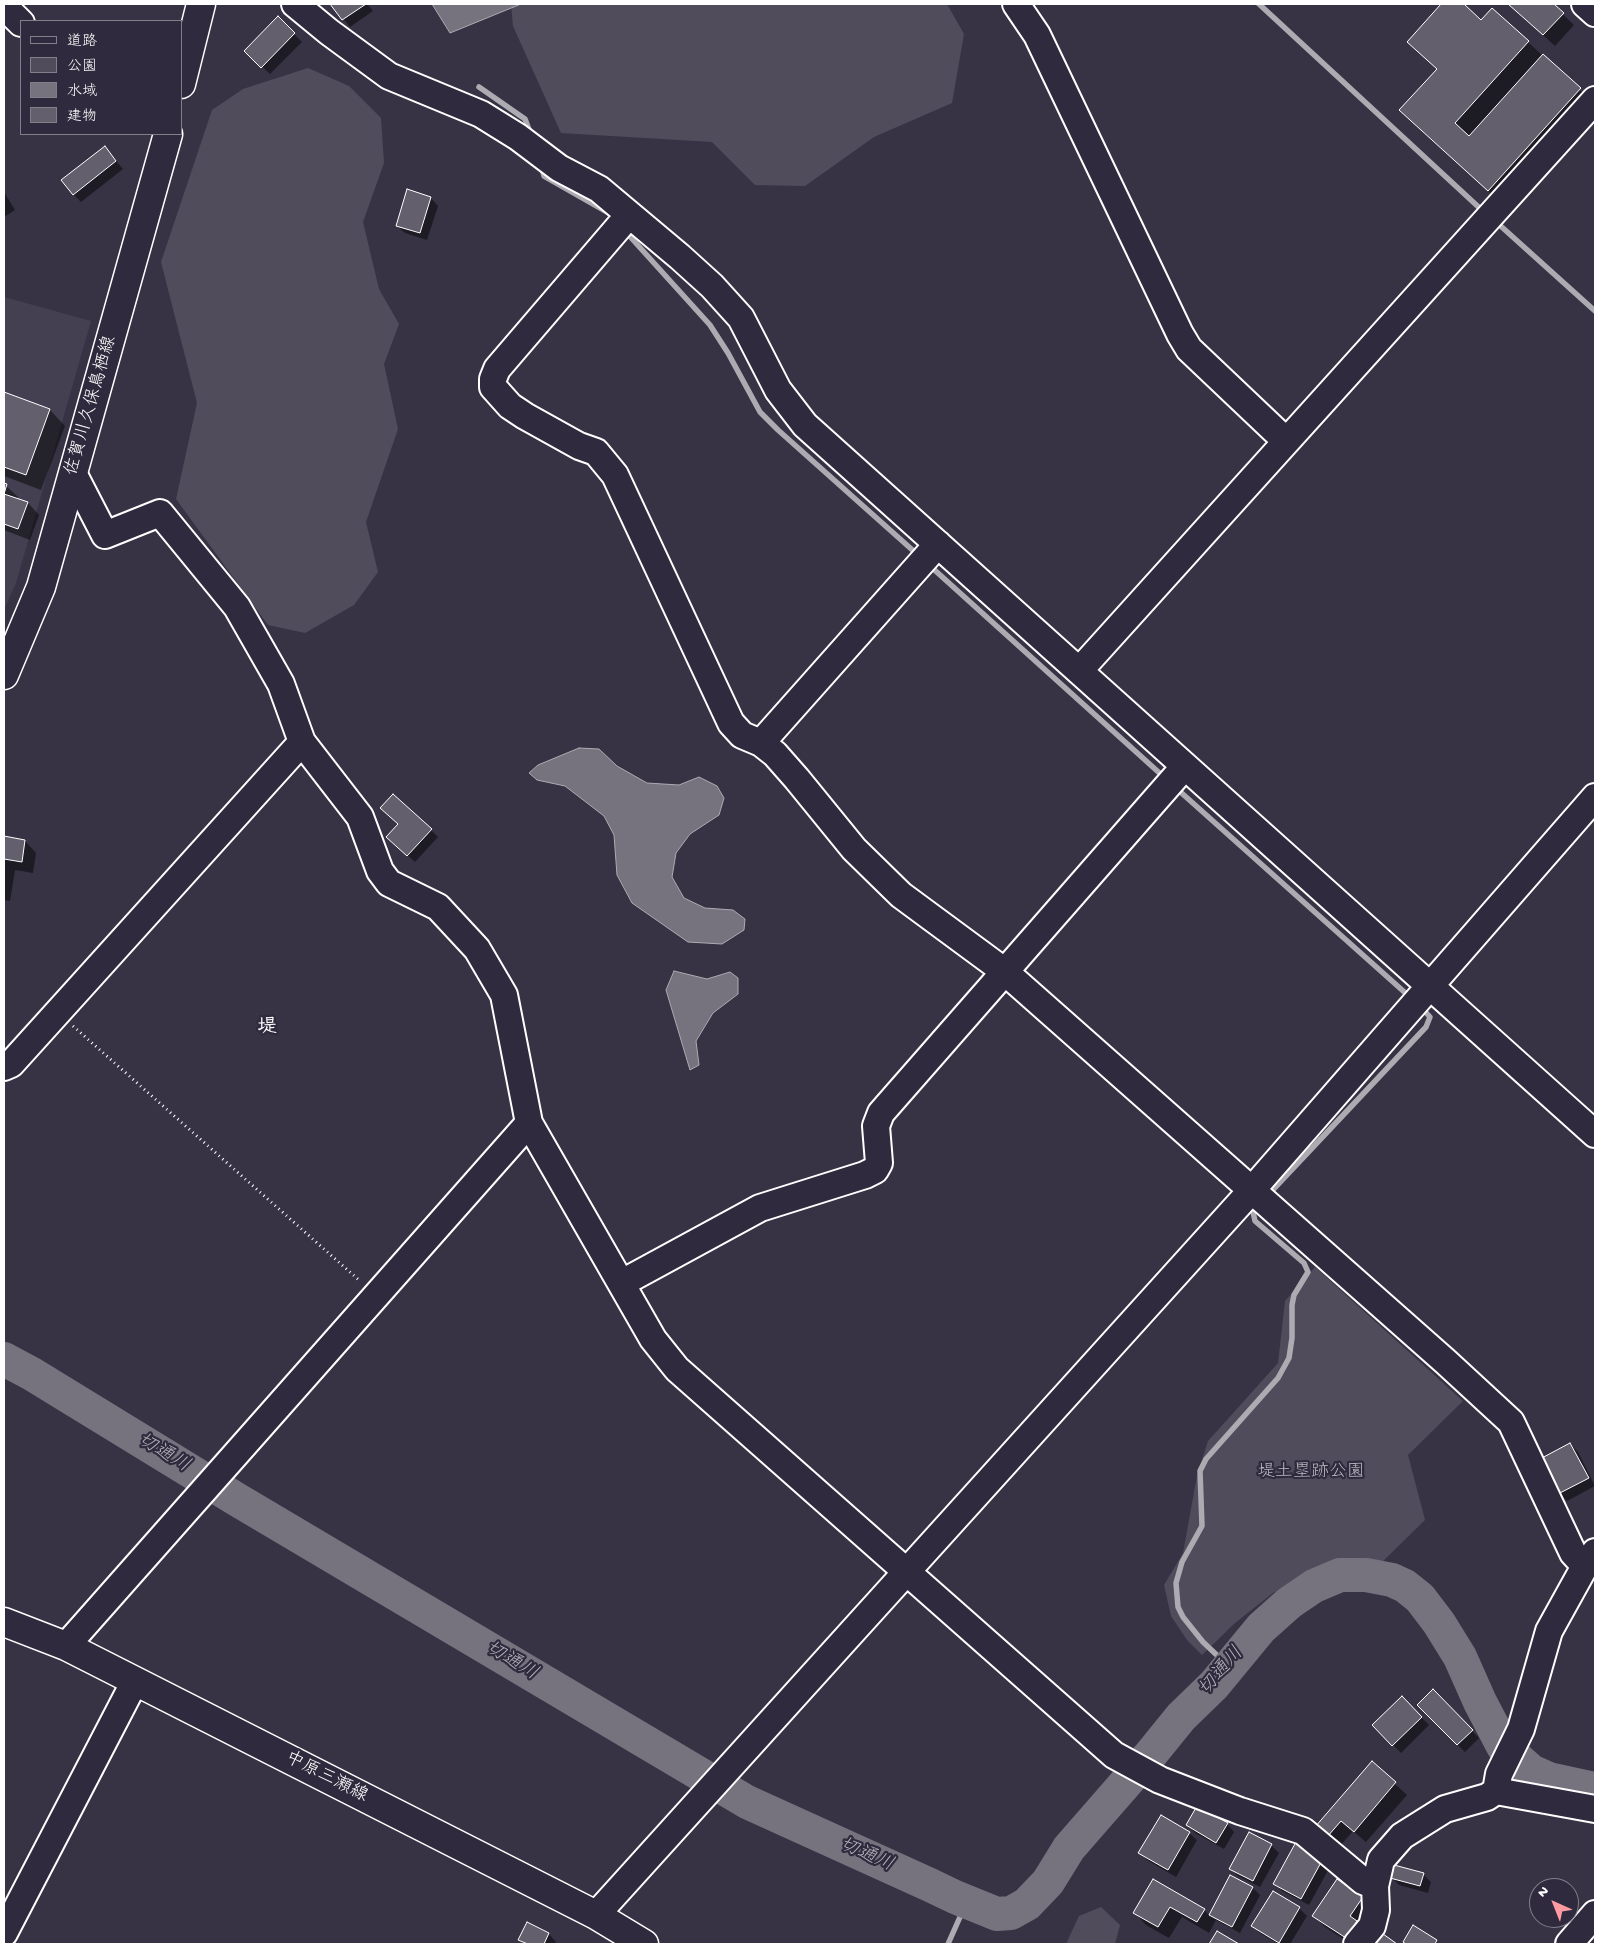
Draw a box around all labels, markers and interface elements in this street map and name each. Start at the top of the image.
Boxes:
legend [20,20,182,135]
text: 道路 [67,33,97,51]
text: 公園 [67,58,97,76]
text: 水域 [67,83,97,101]
text: 建物 [67,108,97,126]
street label: 佐賀川久保鳥栖線 [62,334,122,478]
district label: 堤 [257,1017,277,1041]
water label: 切通川 [133,1430,193,1478]
park label: 堤土塁跡公園 [1257,1462,1365,1484]
water label: 切通川 [481,1638,541,1686]
water label: 切通川 [1195,1643,1249,1701]
street label: 中原三瀬線 [281,1748,371,1808]
water label: 切通川 [835,1834,897,1878]
north arrow [1529,1878,1579,1928]
text: N [1535,1883,1553,1902]

